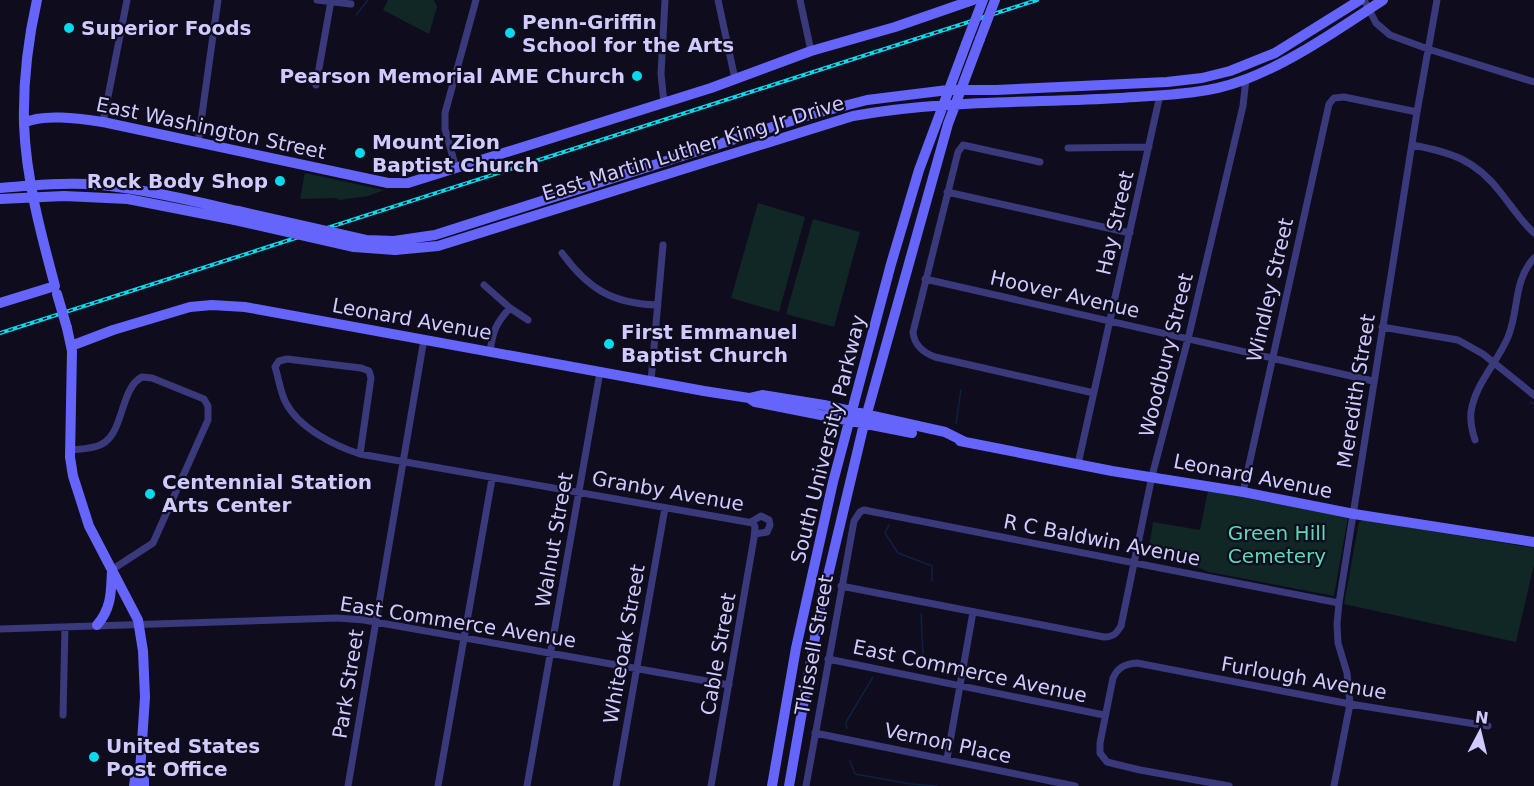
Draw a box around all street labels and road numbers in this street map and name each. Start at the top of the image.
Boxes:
street label: East Martin Luther King Jr Drive [539,91,847,205]
street label: East Washington Street [94,92,328,164]
street label: Hay Street [1091,168,1139,277]
street label: Windley Street [1242,215,1298,364]
street label: Hoover Avenue [988,265,1142,323]
street label: Woodbury Street [1134,270,1198,440]
street label: Leonard Avenue [330,293,494,345]
street label: South University Parkway [785,312,871,566]
street label: Meredith Street [1332,312,1380,470]
street label: Leonard Avenue [1171,449,1335,503]
street label: Granby Avenue [590,466,746,516]
street label: Walnut Street [530,470,578,609]
street label: R C Baldwin Avenue [1002,509,1202,571]
street label: Whiteoak Street [598,562,650,726]
street label: Thissell Street [790,573,838,718]
street label: East Commerce Avenue [338,591,578,653]
street label: Cable Street [695,591,741,717]
street label: Park Street [328,627,369,740]
street label: East Commerce Avenue [851,634,1089,708]
street label: Furlough Avenue [1219,652,1389,704]
street label: Vernon Place [882,718,1014,768]

